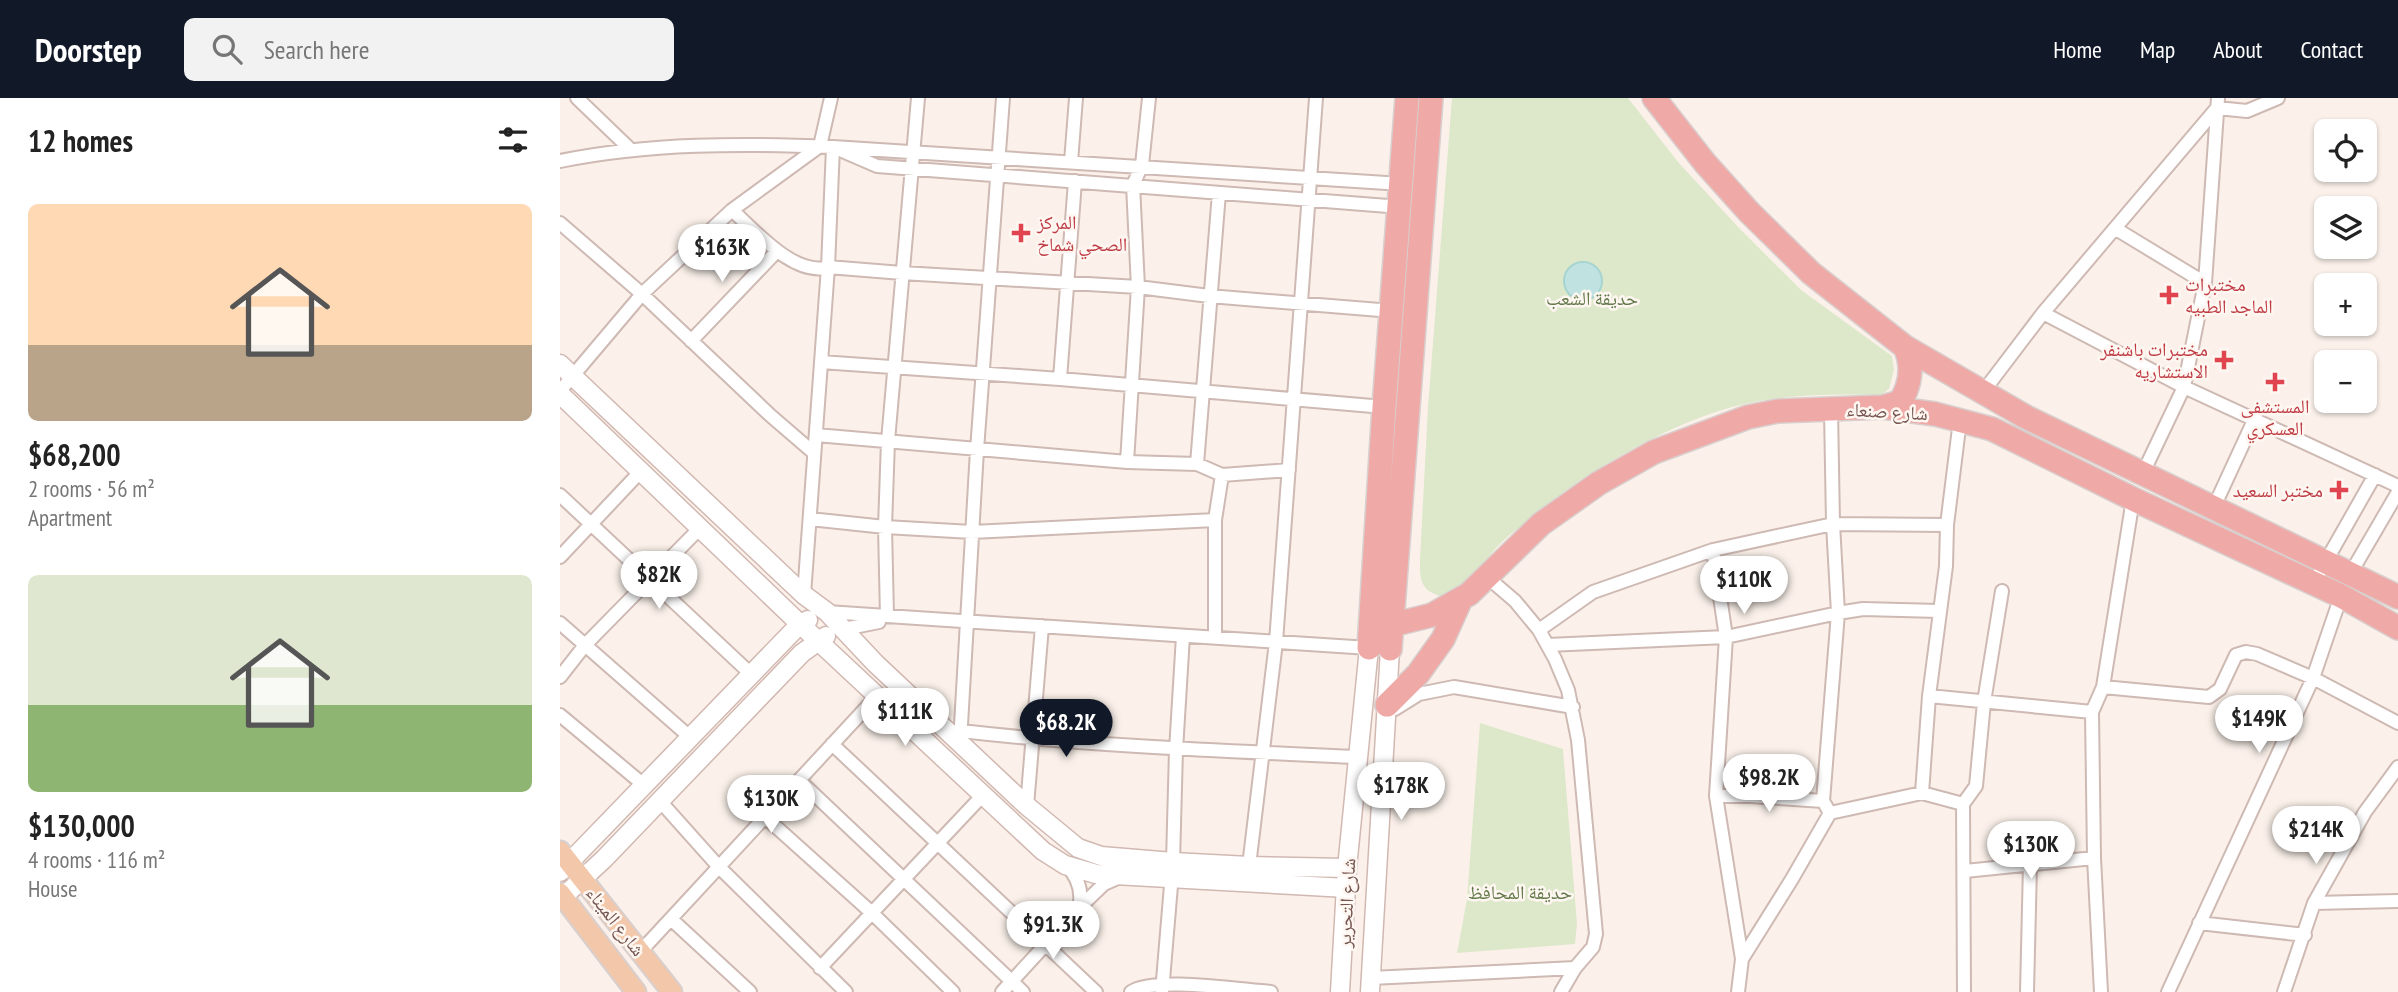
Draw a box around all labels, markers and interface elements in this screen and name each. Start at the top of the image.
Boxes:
search box [184,18,674,81]
text: Doorstep [35,28,142,71]
icon: search [208,30,246,68]
text: Search here [264,33,369,66]
text: Home [2053,34,2102,65]
text: Map [2140,34,2175,65]
text: About [2213,34,2262,65]
text: Contact [2300,34,2363,65]
map controls [2314,119,2377,413]
button: locate [2314,119,2377,182]
text: 12 homes [28,121,133,160]
icon: filters [494,121,532,159]
button: layers [2314,196,2377,259]
place label: المركز الصحي شماخ [1036,210,1127,260]
marker: المركز الصحي شماخ [1011,223,1031,243]
pin: $163K [673,225,771,284]
text: $163K [694,232,750,261]
icon: home [217,249,343,375]
place label: مختبرات الماجد الطبيه [2185,272,2273,318]
button: + [2314,273,2377,336]
marker: مختبرات الماجد الطبيه [2159,285,2179,305]
park label: حديقة الشعب [1546,286,1638,310]
place label: مختبرات باشنفر الاستشاريه [2099,337,2208,383]
marker: مختبرات باشنفر الاستشاريه [2214,350,2234,370]
button: − [2314,350,2377,413]
marker: المستشفى العسكري [2265,372,2285,392]
place label: المستشفى العسكري [2241,394,2309,444]
street label: شارع صنعاء [1846,397,1928,425]
text: $68,200 [28,435,121,474]
text: 2 rooms · 56 m² [28,474,155,503]
place label: مختبر السعيد [2233,478,2323,502]
marker: مختبر السعيد [2329,480,2349,500]
text: Apartment [28,503,112,532]
pin: $82K [618,552,700,611]
pin: $110K [1695,556,1793,616]
text: $82K [637,559,681,588]
text: $110K [1716,564,1772,593]
icon: home [217,620,343,746]
pin: $111K [856,688,954,748]
text: $111K [877,696,933,725]
pin: $149K [2210,696,2308,755]
pin: $68.2K [1009,700,1123,759]
text: $149K [2231,703,2287,732]
text: $68.2K [1036,707,1096,736]
pin: $98.2K [1712,754,1826,814]
pin: $178K [1352,762,1450,822]
text: $98.2K [1739,762,1799,791]
text: $178K [1373,770,1429,799]
pin: $130K [722,776,820,835]
text: $130K [743,783,799,812]
text: $130,000 [28,806,135,845]
pin: $214K [2267,806,2365,866]
text: $214K [2288,814,2344,843]
pin: $130K [1982,822,2080,881]
text: $130K [2003,829,2059,858]
text: 4 rooms · 116 m² [28,845,165,874]
street label: شارع التحرير [1332,857,1360,950]
text: House [28,874,78,903]
park label: حديقة المحافظ [1468,880,1572,904]
street label: شارع الميناء [581,881,651,961]
pin: $91.3K [996,902,1110,961]
text: $91.3K [1023,909,1083,938]

